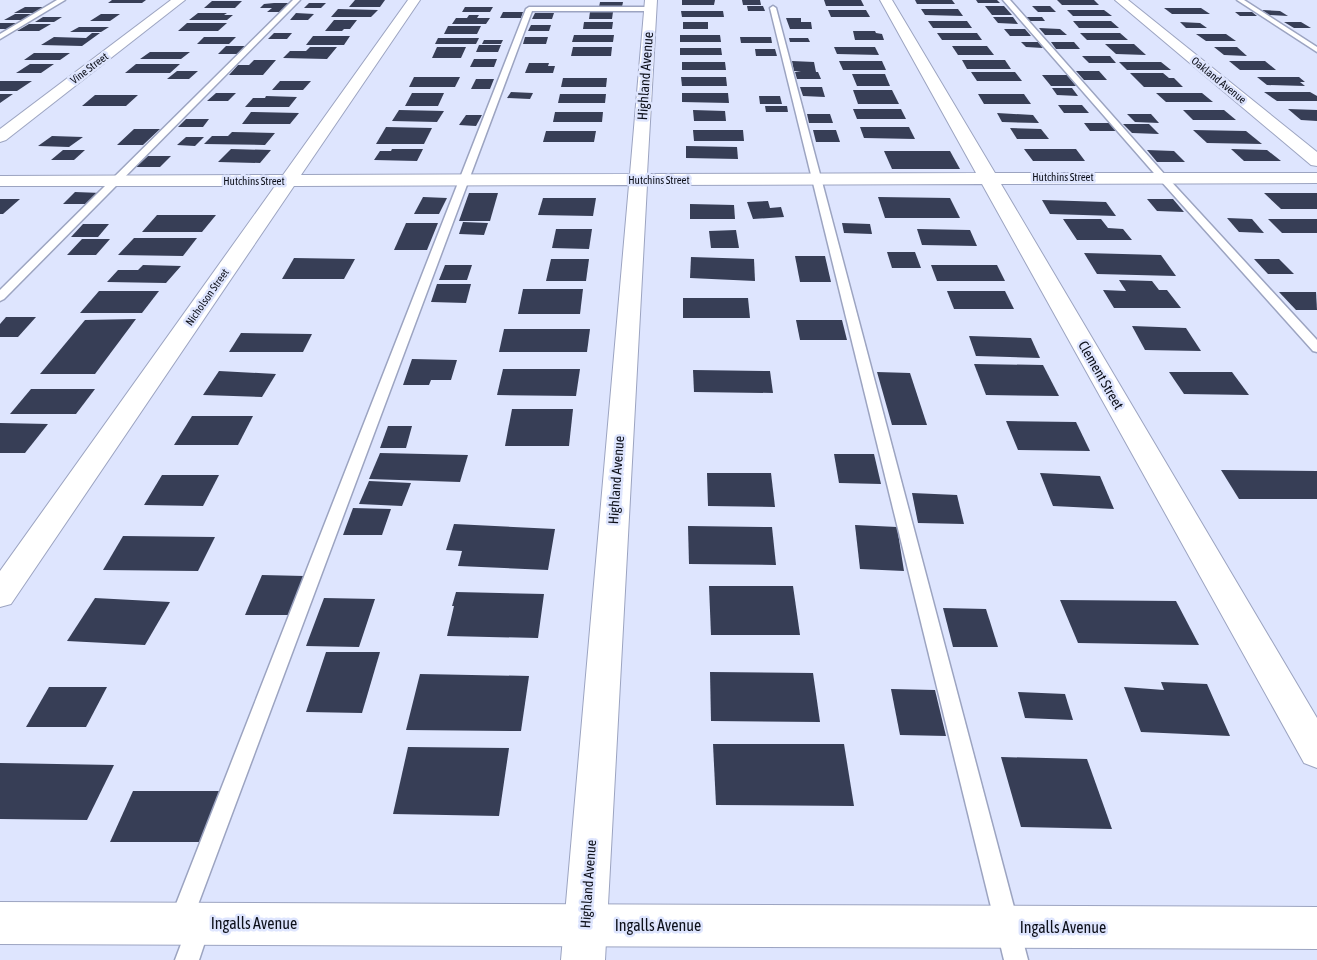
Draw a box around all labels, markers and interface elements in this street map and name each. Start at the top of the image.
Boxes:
street label: Highland Avenue [634,31,656,121]
street label: Vine Street [68,50,110,86]
street label: Oakland Avenue [1189,54,1249,106]
street label: Hutchins Street [1032,171,1094,183]
street label: Hutchins Street [628,174,690,186]
street label: Hutchins Street [223,175,285,187]
street label: Nicholson Street [183,266,231,328]
street label: Clement Street [1075,338,1127,412]
street label: Highland Avenue [605,435,627,525]
street label: Highland Avenue [577,839,599,929]
street label: Ingalls Avenue [211,914,297,933]
street label: Ingalls Avenue [615,916,701,935]
street label: Ingalls Avenue [1020,918,1106,937]

